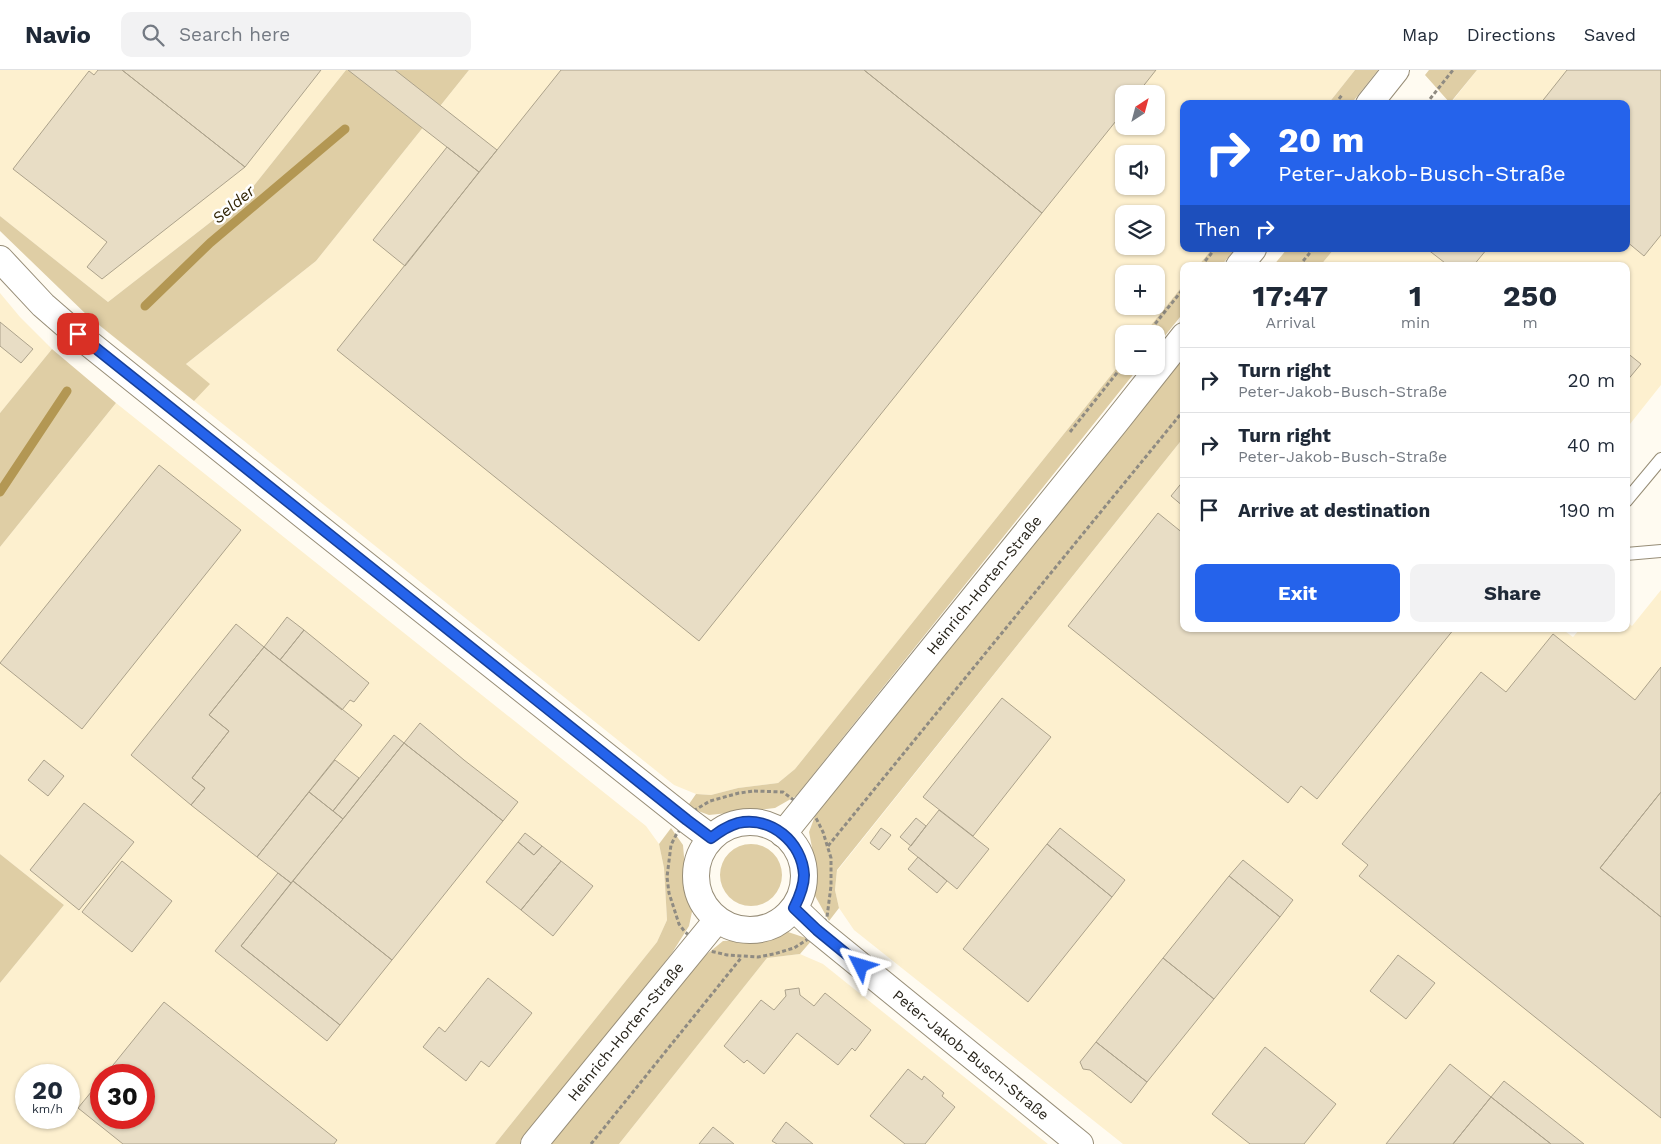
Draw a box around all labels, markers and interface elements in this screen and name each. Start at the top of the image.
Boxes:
search box [121,12,471,57]
text: Navio [25,21,91,49]
icon: search [139,21,167,49]
text: Search here [179,23,290,46]
text: Map [1402,24,1439,45]
text: Directions [1467,24,1556,45]
text: Saved [1584,24,1636,45]
north arrow [1115,85,1165,135]
map controls [1115,85,1165,375]
text: 20 m [1278,119,1364,161]
icon: right [1195,120,1260,185]
button: sound [1115,145,1165,195]
text: Peter-Jakob-Busch-Straße [1278,161,1566,186]
water label: Selder [208,181,259,227]
button: layers [1115,205,1165,255]
icon: right [1251,215,1279,243]
text: Then [1195,218,1241,241]
button: + [1115,265,1165,315]
text: 17:47 [1253,278,1328,313]
text: 1 [1409,278,1422,313]
text: 250 [1503,278,1557,313]
pin [57,313,99,355]
text: Arrival [1265,313,1315,332]
text: min [1401,313,1430,332]
text: m [1523,313,1538,332]
icon: arrive [64,320,92,348]
button: − [1115,325,1165,375]
text: Turn right [1238,359,1331,382]
icon: right [1195,366,1223,394]
text: 20 m [1568,369,1615,392]
text: Peter-Jakob-Busch-Straße [1238,382,1447,401]
text: Turn right [1238,424,1331,447]
icon: right [1195,431,1223,459]
text: 40 m [1567,434,1615,457]
text: Peter-Jakob-Busch-Straße [1238,447,1447,466]
icon: arrive [1195,496,1223,524]
text: Arrive at destination [1238,499,1430,522]
text: 190 m [1559,499,1615,522]
street label: Heinrich-Horten-Straße [923,512,1046,658]
button: Exit [1195,564,1400,622]
button: Share [1410,564,1615,622]
position arrow [834,939,886,991]
street label: Heinrich-Horten-Straße [564,959,688,1105]
street label: Peter-Jakob-Busch-Straße [889,986,1053,1124]
speed limit sign: 30 [90,1064,155,1129]
text: 20 [32,1076,63,1105]
text: km/h [32,1102,63,1116]

